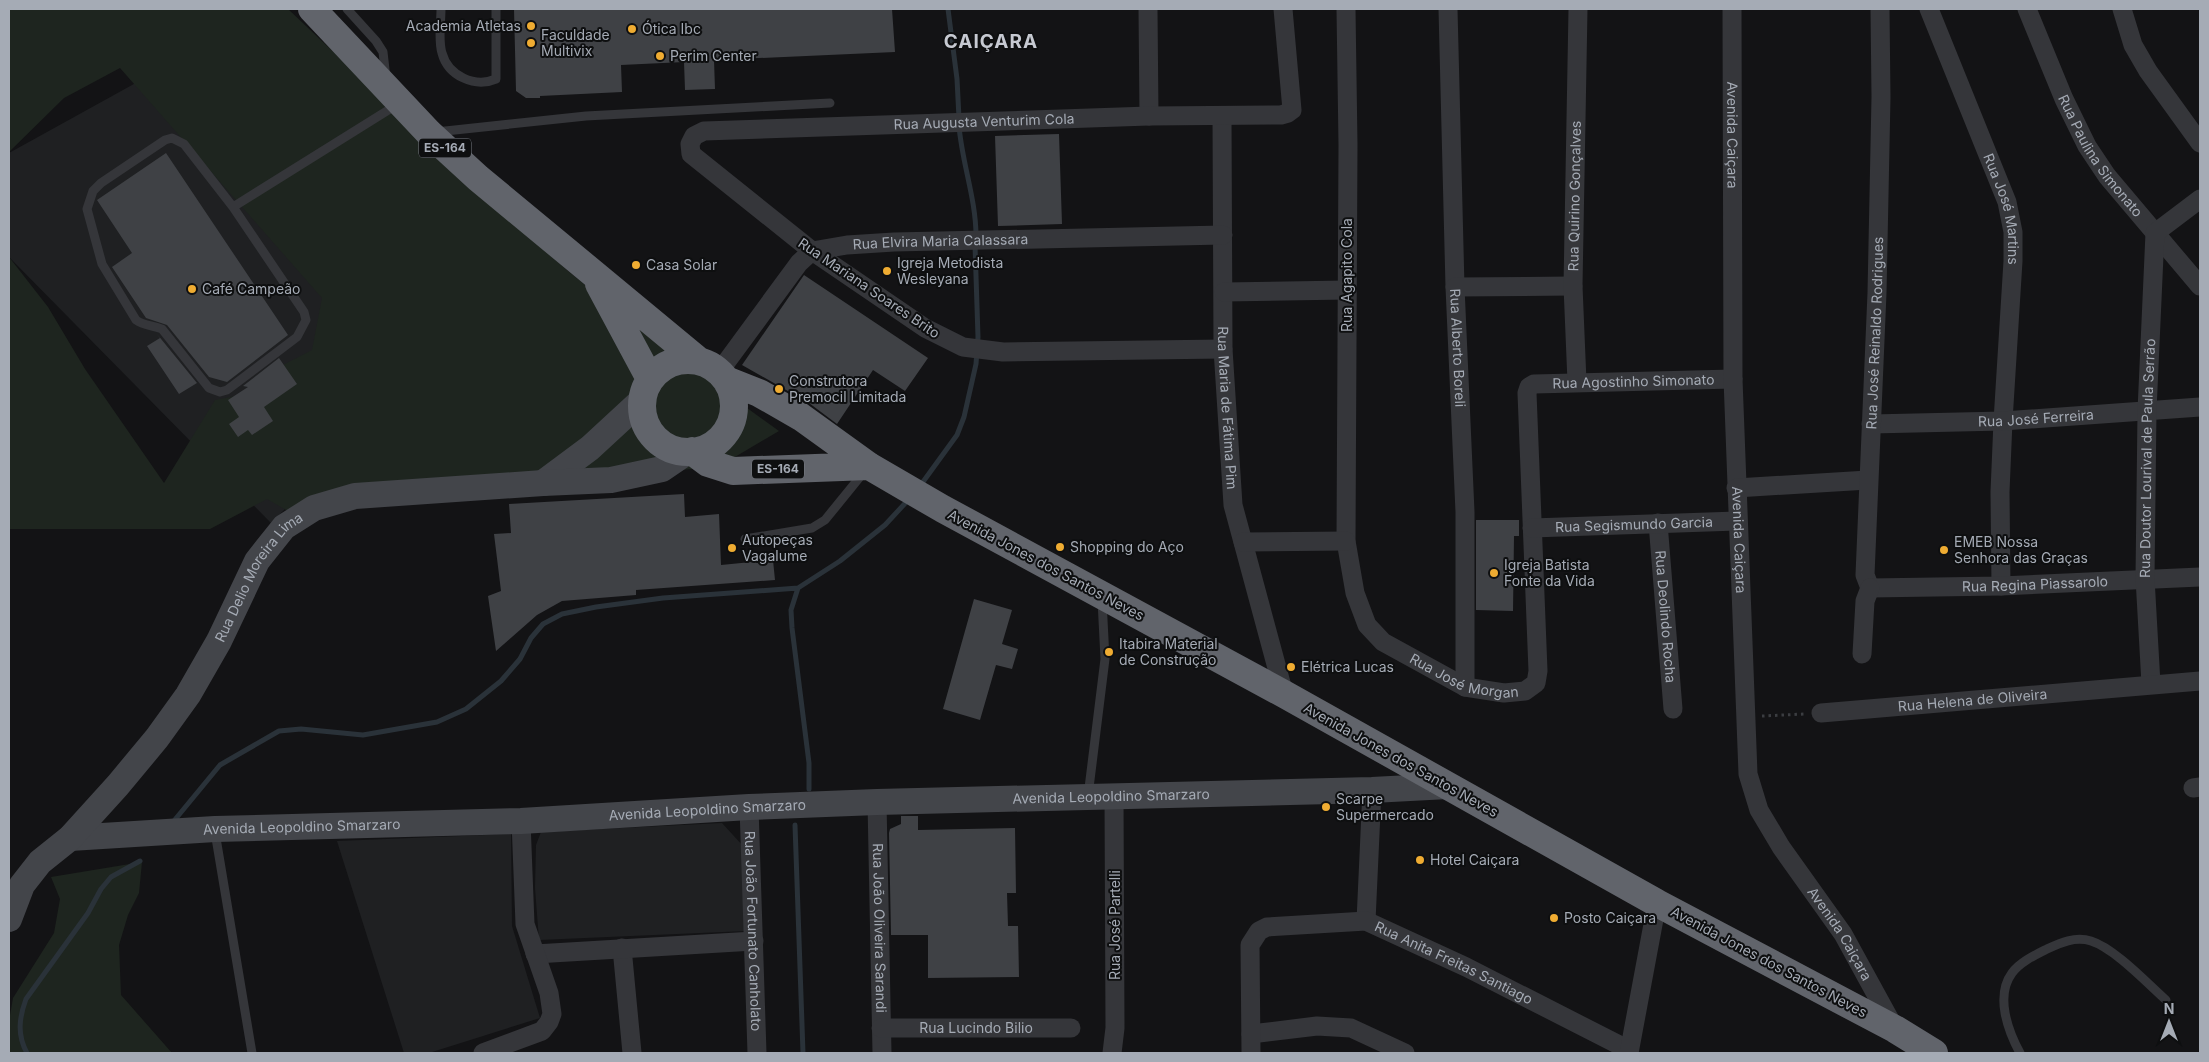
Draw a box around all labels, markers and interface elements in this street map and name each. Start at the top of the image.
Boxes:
place label: Academia Atletas [406,17,521,34]
marker: Academia Atletas [525,20,537,32]
place label: Ótica Ibc [642,20,701,37]
marker: Ótica Ibc [626,23,638,35]
place label: Faculdade Multivix [541,26,610,59]
district label: CAIÇARA [944,30,1038,53]
marker: Faculdade Multivix [525,37,537,49]
place label: Perim Center [670,47,757,64]
marker: Perim Center [654,50,666,62]
street label: Avenida Caiçara [1724,81,1741,189]
street label: Rua Paulina Simonato [2055,92,2147,220]
street label: Rua Augusta Venturim Cola [893,110,1075,133]
street label: Rua Quirino Gonçalves [1564,121,1584,272]
road number: ES-164 [419,138,471,158]
street label: Rua José Martins [1980,151,2022,265]
street label: Rua Agapito Cola [1338,218,1355,332]
street label: Rua Elvira Maria Calassara [852,230,1029,253]
street label: Rua Mariana Soares Brito [795,234,943,341]
street label: Rua José Reinaldo Rodrigues [1862,237,1886,430]
place label: Igreja Metodista Wesleyana [897,254,1003,287]
place label: Casa Solar [646,256,717,273]
marker: Casa Solar [630,259,642,271]
marker: Igreja Metodista Wesleyana [881,265,893,277]
place label: Café Campeão [202,280,300,297]
marker: Café Campeão [186,283,198,295]
street label: Rua Alberto Boreli [1447,288,1469,408]
street label: Rua Maria de Fátima Pim [1215,326,1241,490]
street label: Rua Doutor Lourival de Paula Serrão [2136,338,2158,578]
street label: Rua Agostinho Simonato [1552,370,1715,392]
place label: Construtora Premocil Limitada [789,372,906,405]
marker: Construtora Premocil Limitada [773,383,785,395]
street label: Rua José Ferreira [1978,406,2094,430]
road number: ES-164 [752,459,804,478]
street label: Avenida Caiçara [1729,486,1750,594]
street label: Avenida Jones dos Santos Neves [945,505,1147,624]
street label: Rua Delio Moreira Lima [211,508,306,645]
street label: Rua Segismundo Garcia [1555,513,1713,535]
place label: Autopeças Vagalume [742,531,813,564]
place label: EMEB Nossa Senhora das Graças [1954,533,2088,566]
place label: Shopping do Aço [1070,538,1184,555]
marker: Shopping do Aço [1054,541,1066,553]
marker: Autopeças Vagalume [726,542,738,554]
marker: EMEB Nossa Senhora das Graças [1938,544,1950,556]
street label: Rua Deolindo Rocha [1652,550,1680,684]
place label: Igreja Batista Fonte da Vida [1504,556,1595,589]
marker: Igreja Batista Fonte da Vida [1488,567,1500,579]
street label: Rua Regina Piassarolo [1962,572,2108,595]
place label: Itabira Material de Construção [1119,635,1218,668]
marker: Itabira Material de Construção [1103,646,1115,658]
street label: Rua José Morgan [1407,649,1519,701]
place label: Elétrica Lucas [1301,658,1394,675]
marker: Elétrica Lucas [1285,661,1297,673]
street label: Rua Helena de Oliveira [1897,685,2048,714]
street label: Avenida Jones dos Santos Neves [1301,699,1501,820]
street label: Avenida Leopoldino Smarzaro [1012,785,1210,807]
place label: Scarpe Supermercado [1336,790,1434,823]
street label: Avenida Leopoldino Smarzaro [608,796,806,824]
marker: Scarpe Supermercado [1320,801,1332,813]
street label: Avenida Leopoldino Smarzaro [202,815,401,838]
street label: Rua João Fortunato Canholato [742,830,765,1031]
street label: Rua João Oliveira Sarandi [870,843,890,1013]
place label: Hotel Caiçara [1430,851,1519,868]
marker: Hotel Caiçara [1414,854,1426,866]
street label: Rua José Partelli [1106,870,1123,980]
street label: Avenida Caiçara [1804,884,1876,983]
street label: Avenida Jones dos Santos Neves [1668,902,1870,1021]
place label: Posto Caiçara [1564,909,1656,926]
marker: Posto Caiçara [1548,912,1560,924]
street label: Rua Anita Freitas Santiago [1372,917,1536,1008]
north arrow [2144,997,2194,1047]
text: N [2164,1000,2174,1017]
street label: Rua Lucindo Bilio [919,1019,1033,1036]

